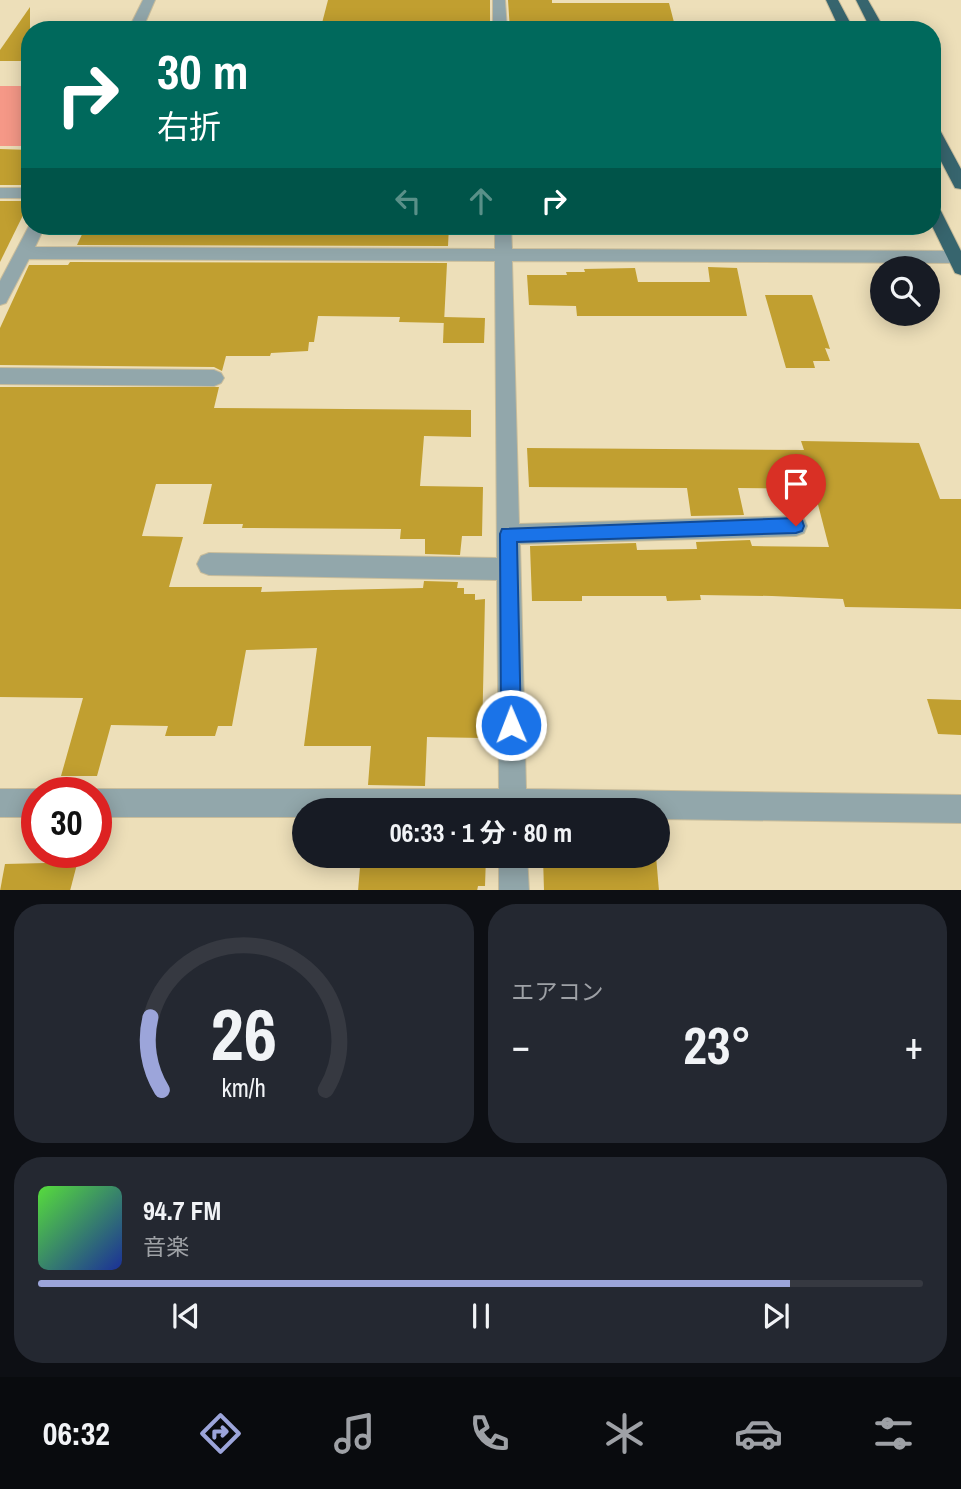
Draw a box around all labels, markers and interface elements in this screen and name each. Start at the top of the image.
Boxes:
text: 30 m [157,38,249,104]
icon: right [42,49,133,140]
text: 右折 [157,105,221,148]
icon: left [389,182,427,220]
icon: ahead [462,182,500,220]
icon: right [535,182,573,220]
map controls [870,256,940,326]
button: search [870,256,940,326]
pin [766,454,826,526]
icon: arrive [777,465,815,503]
position arrow [474,688,548,762]
speed limit sign: 30 [21,777,112,868]
text: 06:33 · 1 分 · 80 m [390,815,572,850]
text: エアコン [512,976,604,1007]
text: 26 [211,985,277,1083]
text: 23° [683,1010,751,1080]
text: − [512,1020,530,1071]
text: + [905,1020,923,1071]
text: km/h [222,1070,266,1104]
text: 94.7 FM [143,1193,221,1228]
text: 音楽 [143,1231,189,1262]
icon: previous [167,1297,205,1335]
icon: pause [462,1297,500,1335]
icon: next [757,1297,795,1335]
icon: directions [196,1409,245,1458]
icon: music [330,1409,379,1458]
icon: phone [465,1409,514,1458]
icon: climate [600,1409,649,1458]
icon: car [734,1409,783,1458]
icon: filters [869,1409,918,1458]
text: 06:32 [43,1412,110,1455]

